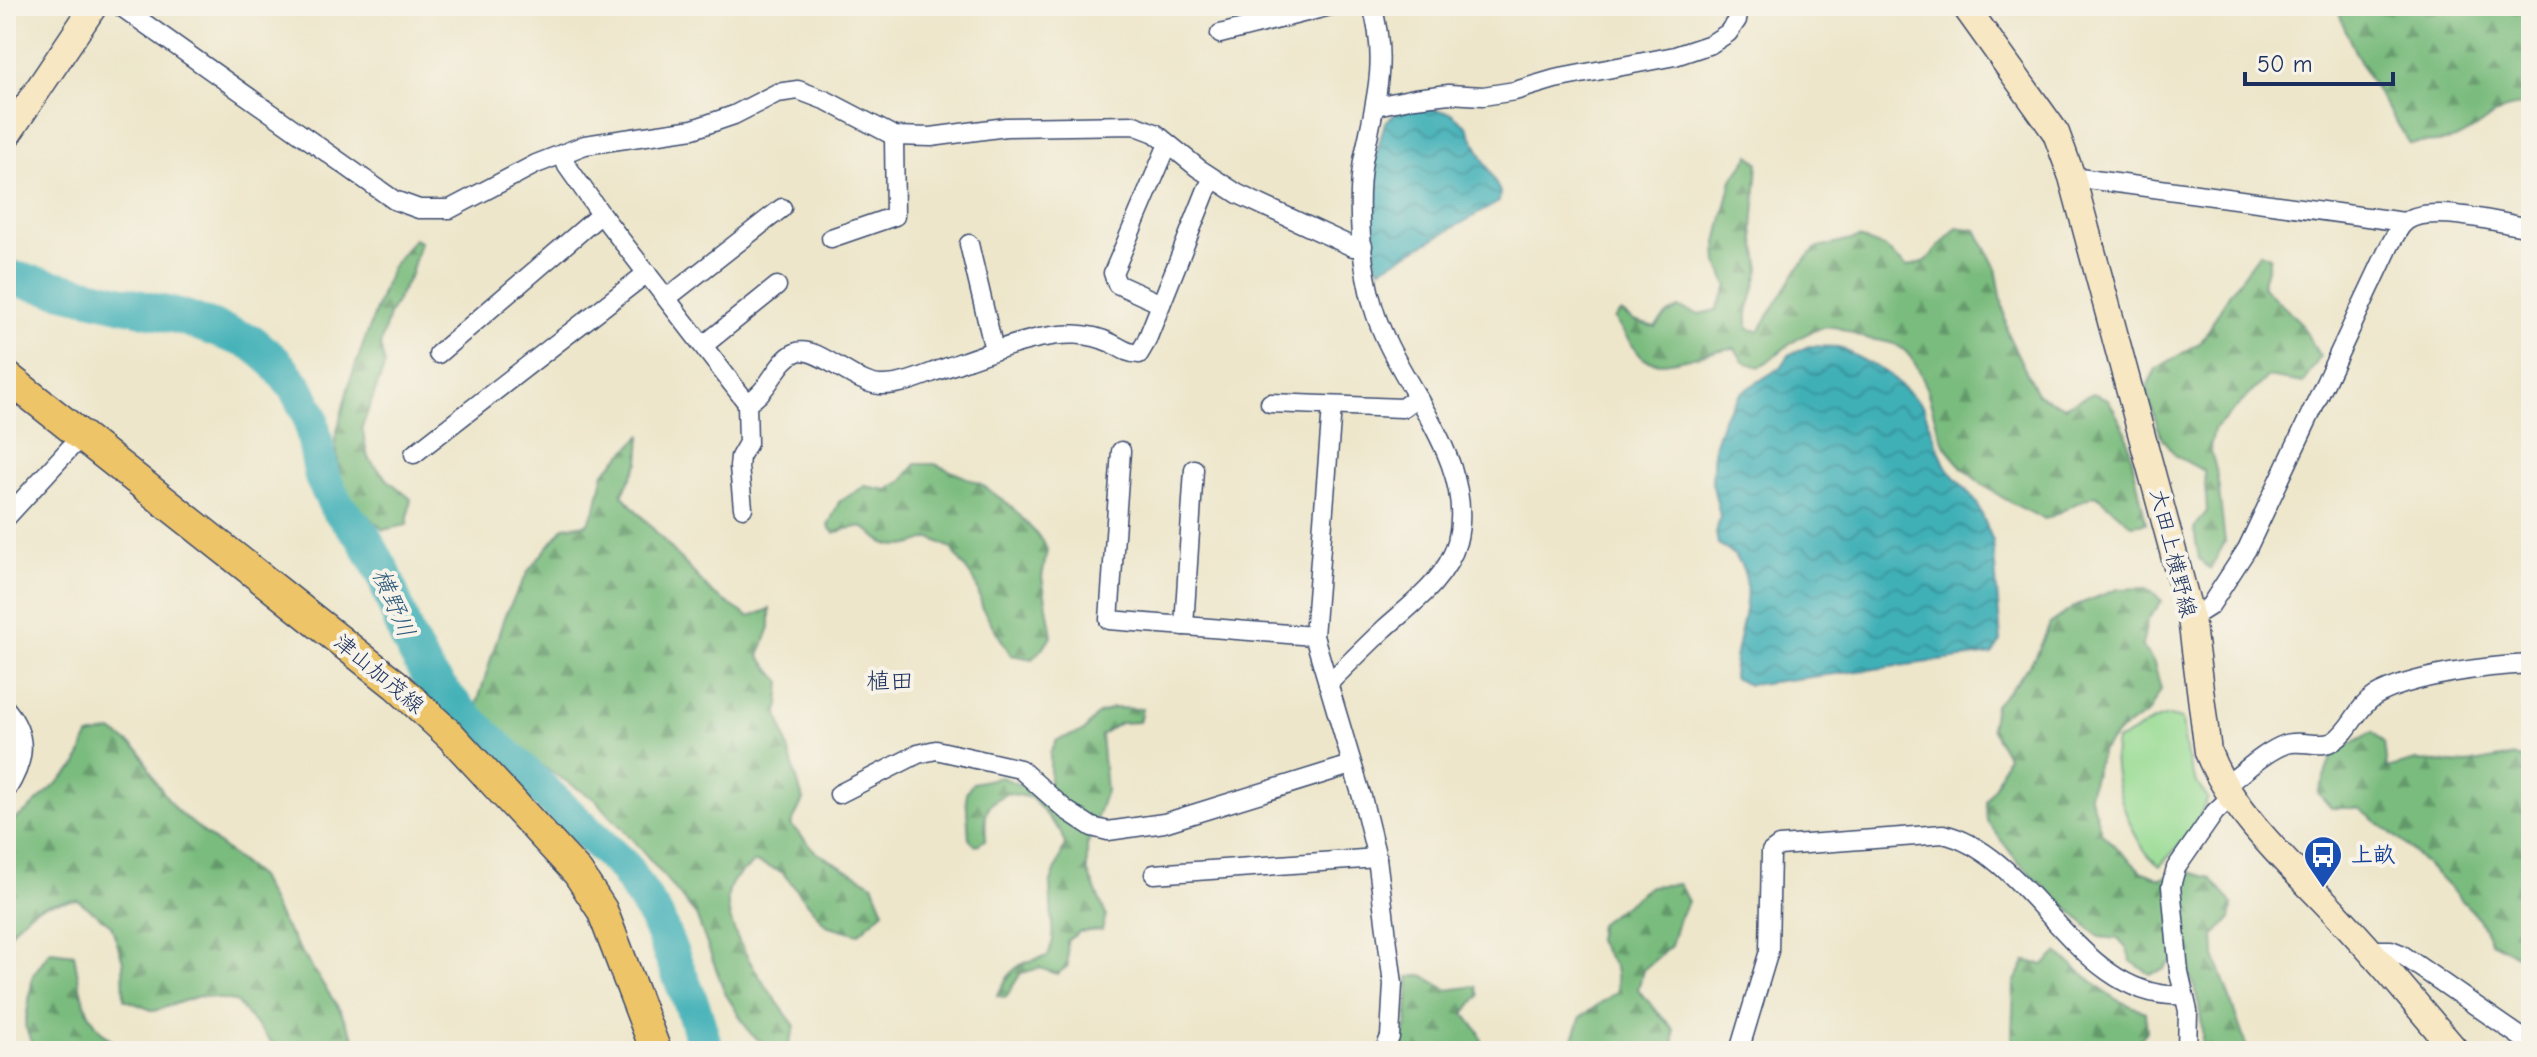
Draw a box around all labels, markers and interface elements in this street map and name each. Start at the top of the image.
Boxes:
scale bar [2245,36,2393,86]
text: 50 m [2257,50,2313,78]
street label: 大田上横野線 [2144,486,2202,620]
water label: 横野川 [367,564,421,642]
street label: 津山加茂線 [329,629,429,719]
district label: 植田 [866,667,914,695]
bus stop icon: 上畝 [2302,834,2344,889]
place label: 上畝 [2351,842,2396,868]

